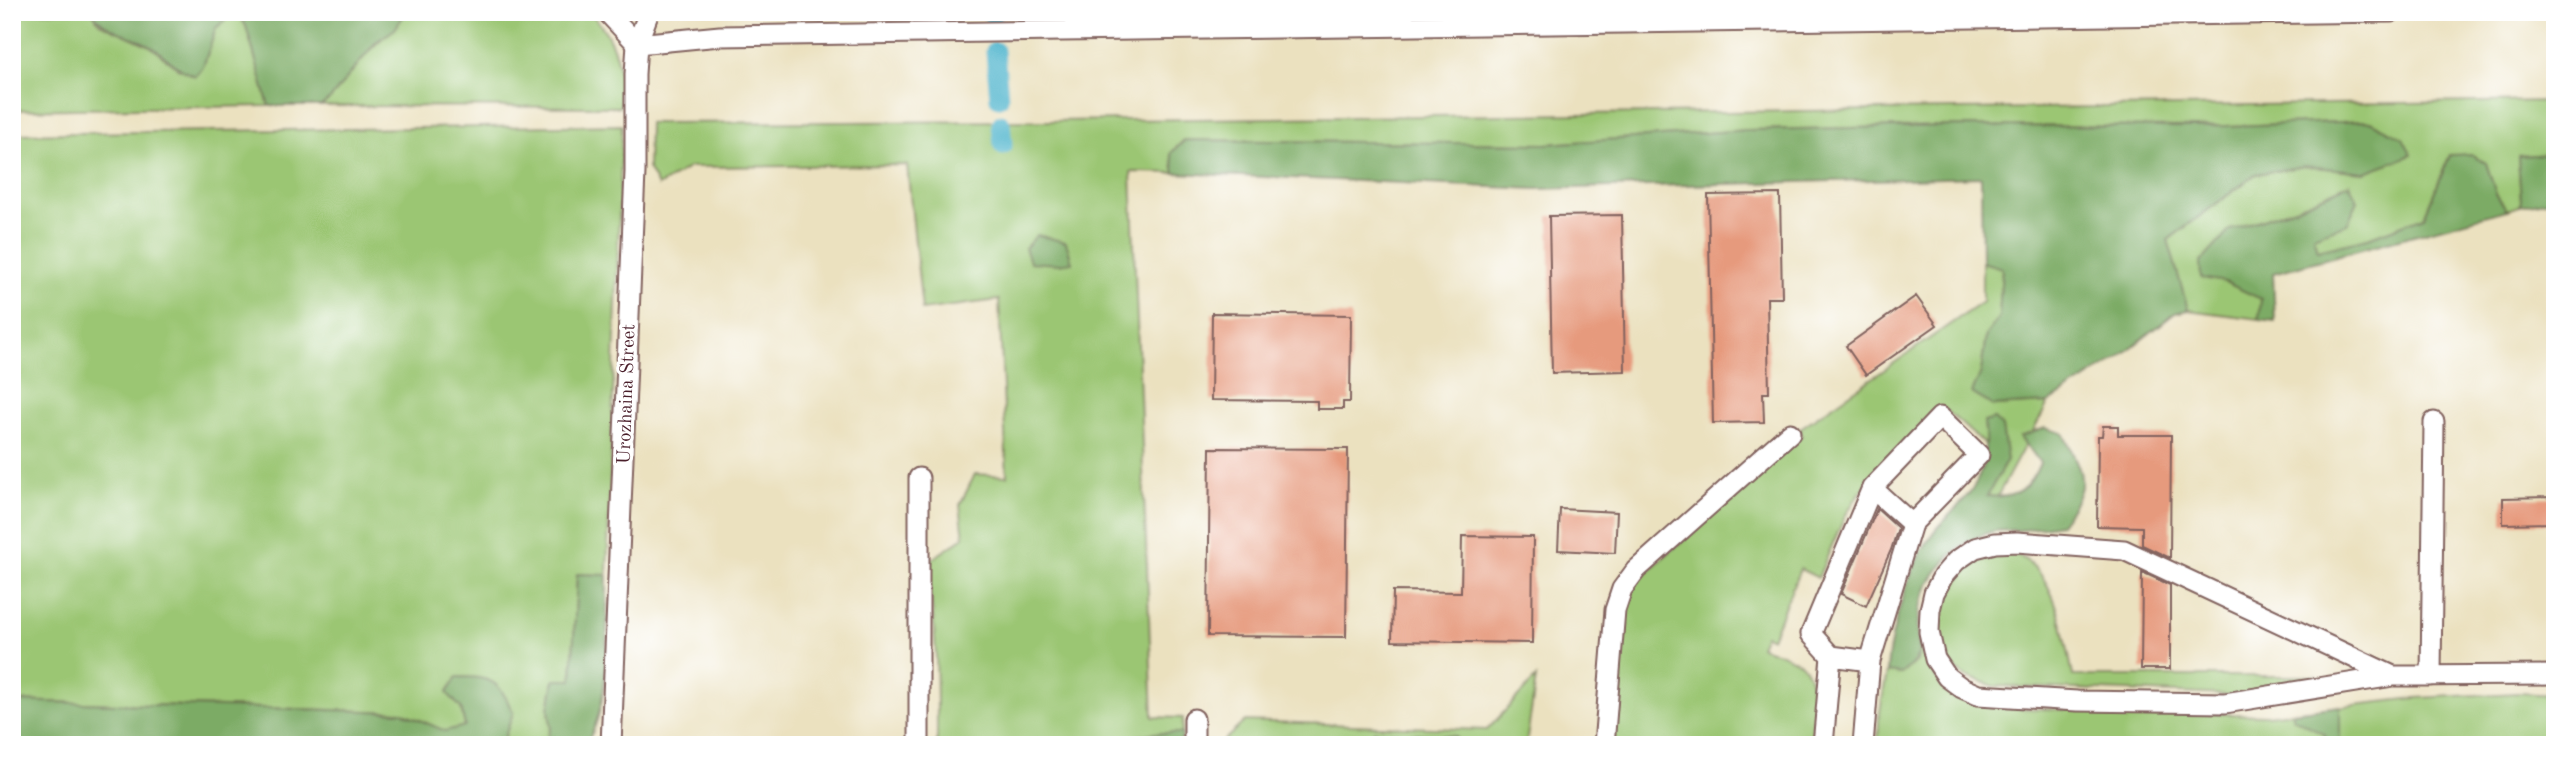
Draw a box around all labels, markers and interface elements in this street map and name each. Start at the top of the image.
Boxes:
street label: Urozhaina Street [616,324,639,465]

